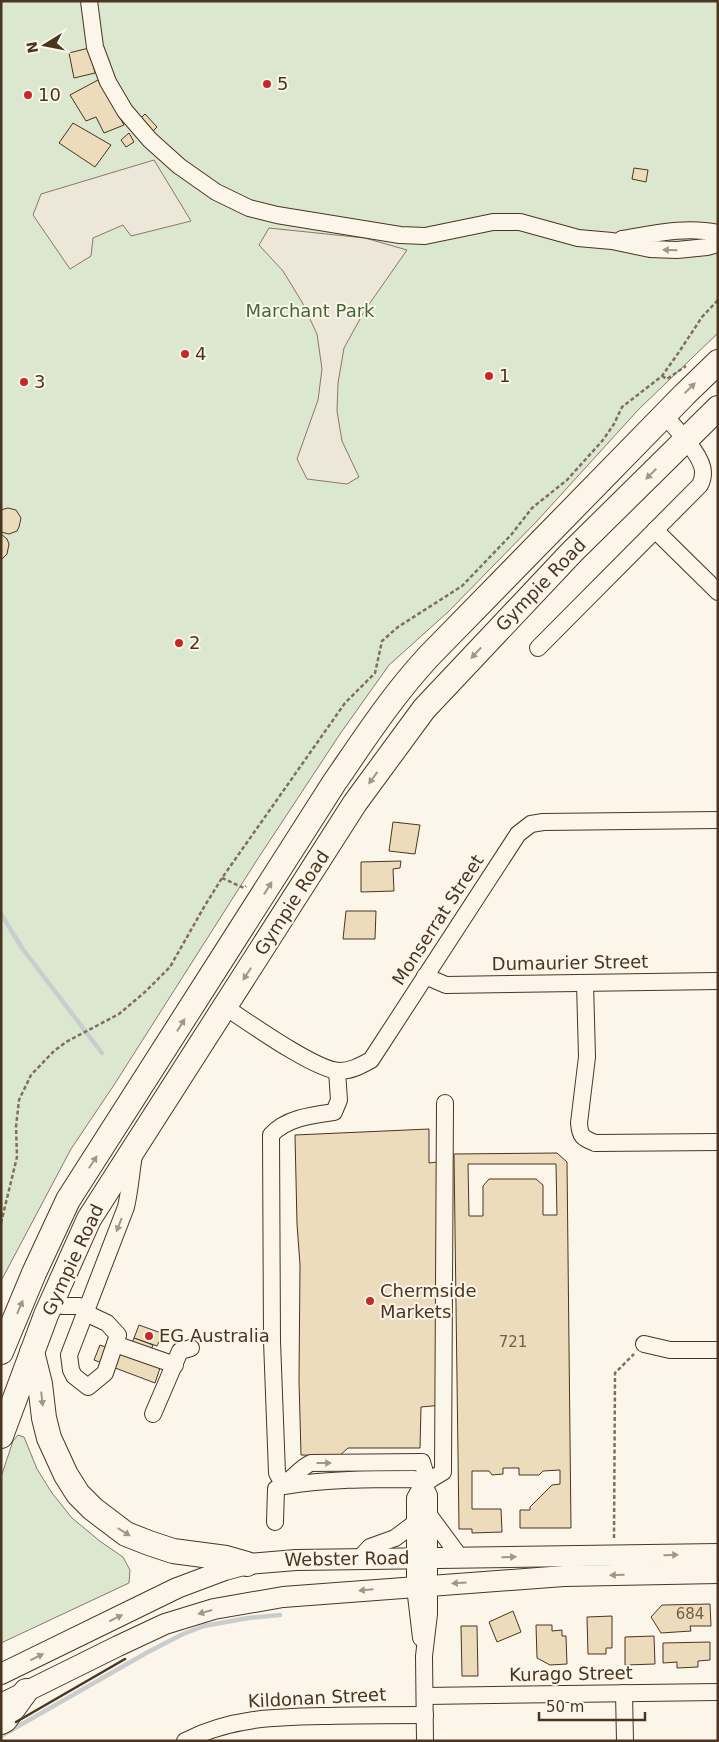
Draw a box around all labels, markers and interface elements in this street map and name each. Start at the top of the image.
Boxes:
north arrow [20,20,70,70]
text: N [23,40,41,54]
place label: 5 [277,73,288,94]
marker: 5 [261,78,273,90]
place label: 10 [38,84,61,105]
marker: 10 [22,89,34,101]
one-way arrow [661,245,677,253]
park label: Marchant Park [246,300,375,321]
place label: 4 [195,343,206,364]
marker: 4 [179,348,191,360]
place label: 1 [499,365,510,386]
marker: 1 [483,370,495,382]
place label: 3 [34,371,45,392]
marker: 3 [18,376,30,388]
one-way arrow [684,382,696,394]
one-way arrow [645,468,657,480]
street label: Gympie Road [491,534,590,635]
place label: 2 [189,632,200,653]
marker: 2 [173,637,185,649]
one-way arrow [470,647,482,659]
one-way arrow [368,771,378,785]
street label: Gympie Road [250,846,333,959]
street label: Monserrat Street [388,851,488,989]
one-way arrow [263,881,272,894]
street label: Dumaurier Street [492,951,648,974]
one-way arrow [242,967,251,980]
one-way arrow [176,1018,185,1032]
one-way arrow [88,1155,98,1169]
street label: Gympie Road [38,1201,108,1319]
one-way arrow [115,1218,123,1233]
place label: Chermside Markets [380,1280,477,1322]
marker: Chermside Markets [364,1295,376,1307]
one-way arrow [16,1299,24,1314]
place label: EG Australia [159,1325,270,1346]
marker: EG Australia [143,1330,155,1342]
house number: 721 [499,1333,527,1351]
one-way arrow [38,1392,46,1408]
one-way arrow [316,1459,332,1467]
one-way arrow [118,1527,131,1536]
street label: Webster Road [284,1547,410,1570]
one-way arrow [663,1551,679,1559]
one-way arrow [501,1552,517,1560]
one-way arrow [608,1571,624,1579]
one-way arrow [451,1580,467,1588]
one-way arrow [358,1586,374,1594]
house number: 684 [676,1605,704,1623]
one-way arrow [198,1608,213,1616]
one-way arrow [109,1614,123,1622]
one-way arrow [30,1653,44,1661]
street label: Kurago Street [509,1662,633,1685]
street label: Kildonan Street [247,1683,387,1712]
scale bar [539,1690,645,1722]
text: 50 m [546,1698,584,1716]

